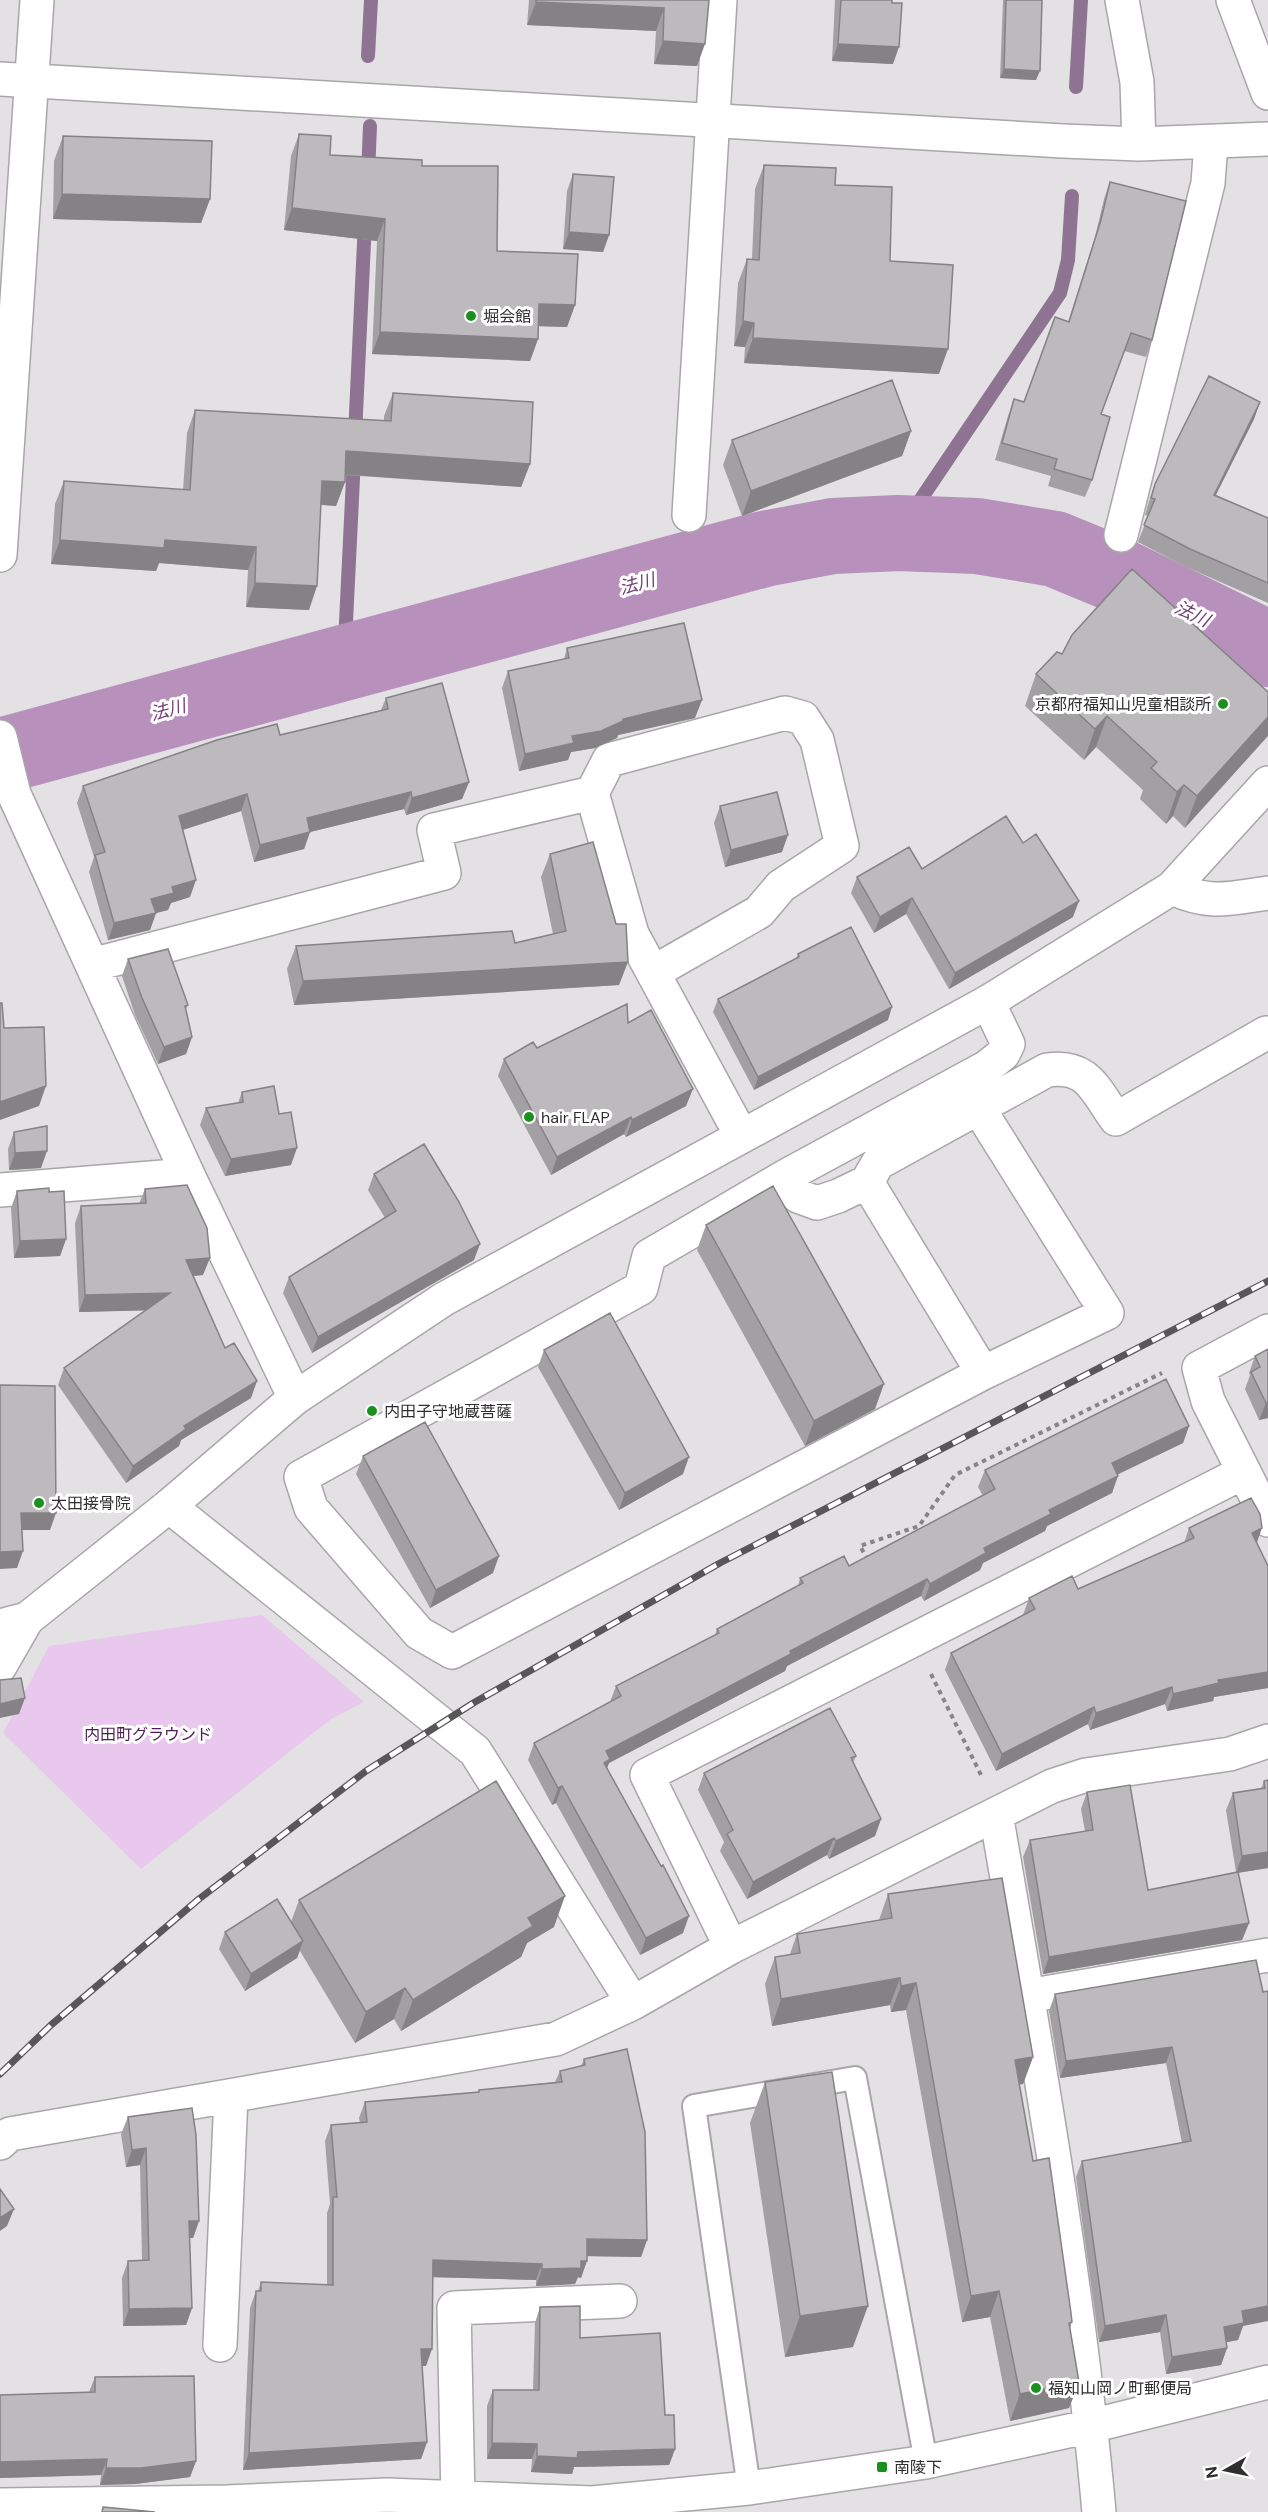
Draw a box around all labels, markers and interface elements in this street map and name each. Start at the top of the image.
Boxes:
place label: 堀会館 [483,306,531,327]
marker: 堀会館 [464,309,478,323]
water label: 法川 [617,567,659,600]
water label: 法川 [1171,596,1215,633]
water label: 法川 [148,693,190,726]
place label: 京都府福知山児童相談所 [1035,694,1211,715]
marker: 京都府福知山児童相談所 [1216,697,1230,711]
place label: hair FLAP [541,1107,610,1128]
marker: hair FLAP [522,1110,536,1124]
place label: 内田子守地蔵菩薩 [384,1401,512,1422]
marker: 内田子守地蔵菩薩 [365,1404,379,1418]
place label: 太田接骨院 [51,1493,131,1514]
marker: 太田接骨院 [32,1496,46,1510]
park label: 内田町グラウンド [84,1724,212,1745]
place label: 福知山岡ノ町郵便局 [1048,2378,1192,2399]
marker: 福知山岡ノ町郵便局 [1029,2381,1043,2395]
north arrow [1196,2440,1256,2500]
place label: 南陵下 [894,2457,942,2478]
marker: 南陵下 [875,2460,889,2474]
text: N [1200,2465,1223,2480]

